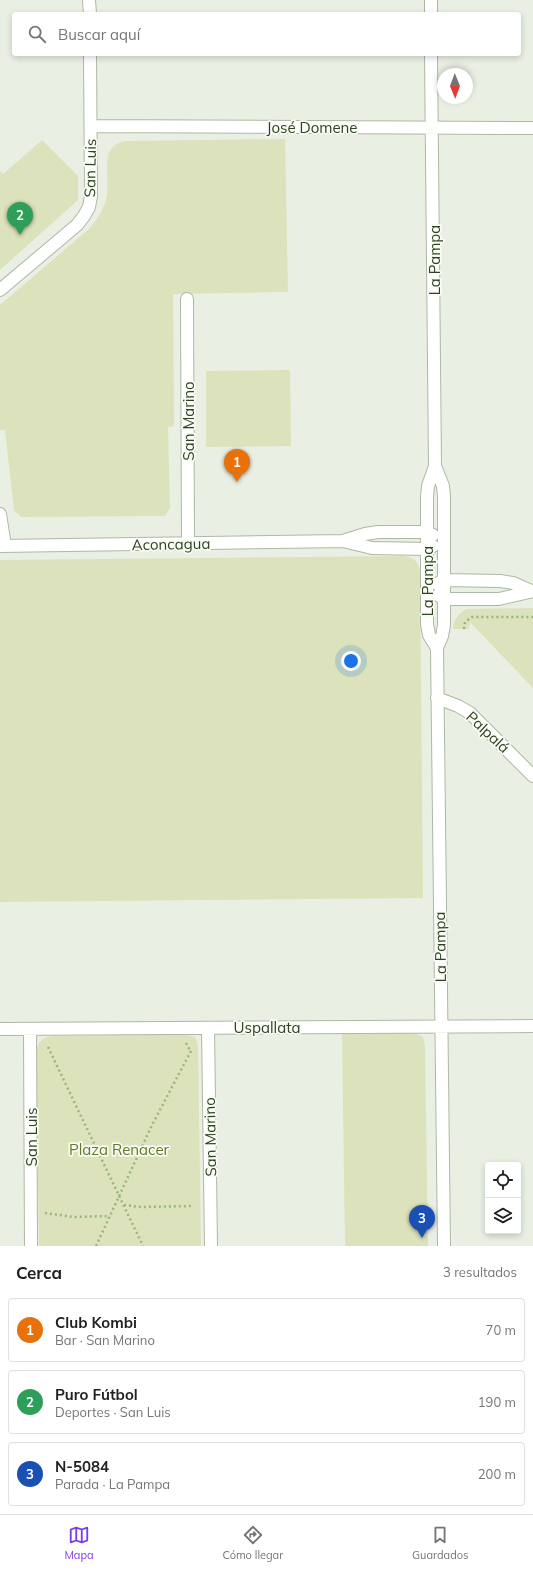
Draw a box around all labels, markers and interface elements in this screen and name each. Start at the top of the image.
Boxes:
search box [12,12,521,56]
icon: search [26,23,48,45]
text: Buscar aquí [58,25,140,44]
north arrow [437,68,473,104]
street label: José Domene [266,118,358,137]
street label: San Luis [80,138,100,198]
pin: 2 [7,202,33,235]
street label: La Pampa [425,225,444,295]
street label: San Marino [179,381,198,461]
pin: 1 [224,449,250,482]
street label: Aconcagua [132,534,210,554]
street label: La Pampa [418,546,437,616]
your location [341,651,361,671]
street label: Palpalá [462,707,514,757]
street label: La Pampa [430,912,450,982]
street label: Uspallata [234,1018,300,1037]
street label: San Marino [200,1097,220,1177]
street label: San Luis [22,1108,41,1166]
park label: Plaza Renacer [69,1140,170,1159]
map controls [485,1162,521,1234]
button: locate [485,1162,521,1198]
button: layers [485,1198,521,1234]
pin: 3 [409,1205,435,1238]
text: Cerca [16,1262,62,1283]
text: 3 resultados [443,1264,517,1280]
text: Club Kombi [55,1313,137,1332]
text: 1 [26,1322,34,1338]
text: 70 m [486,1322,516,1338]
text: Bar · San Marino [55,1332,155,1348]
text: Puro Fútbol [55,1385,138,1404]
text: 2 [26,1394,34,1410]
text: 190 m [478,1394,516,1410]
text: Deportes · San Luis [55,1404,171,1420]
text: N-5084 [55,1457,109,1476]
text: 3 [26,1466,34,1482]
text: 200 m [478,1466,516,1482]
text: Parada · La Pampa [55,1476,170,1492]
tab: Mapa [64,1524,94,1562]
tab: Cómo llegar [223,1524,283,1562]
tab: Guardados [412,1524,469,1562]

